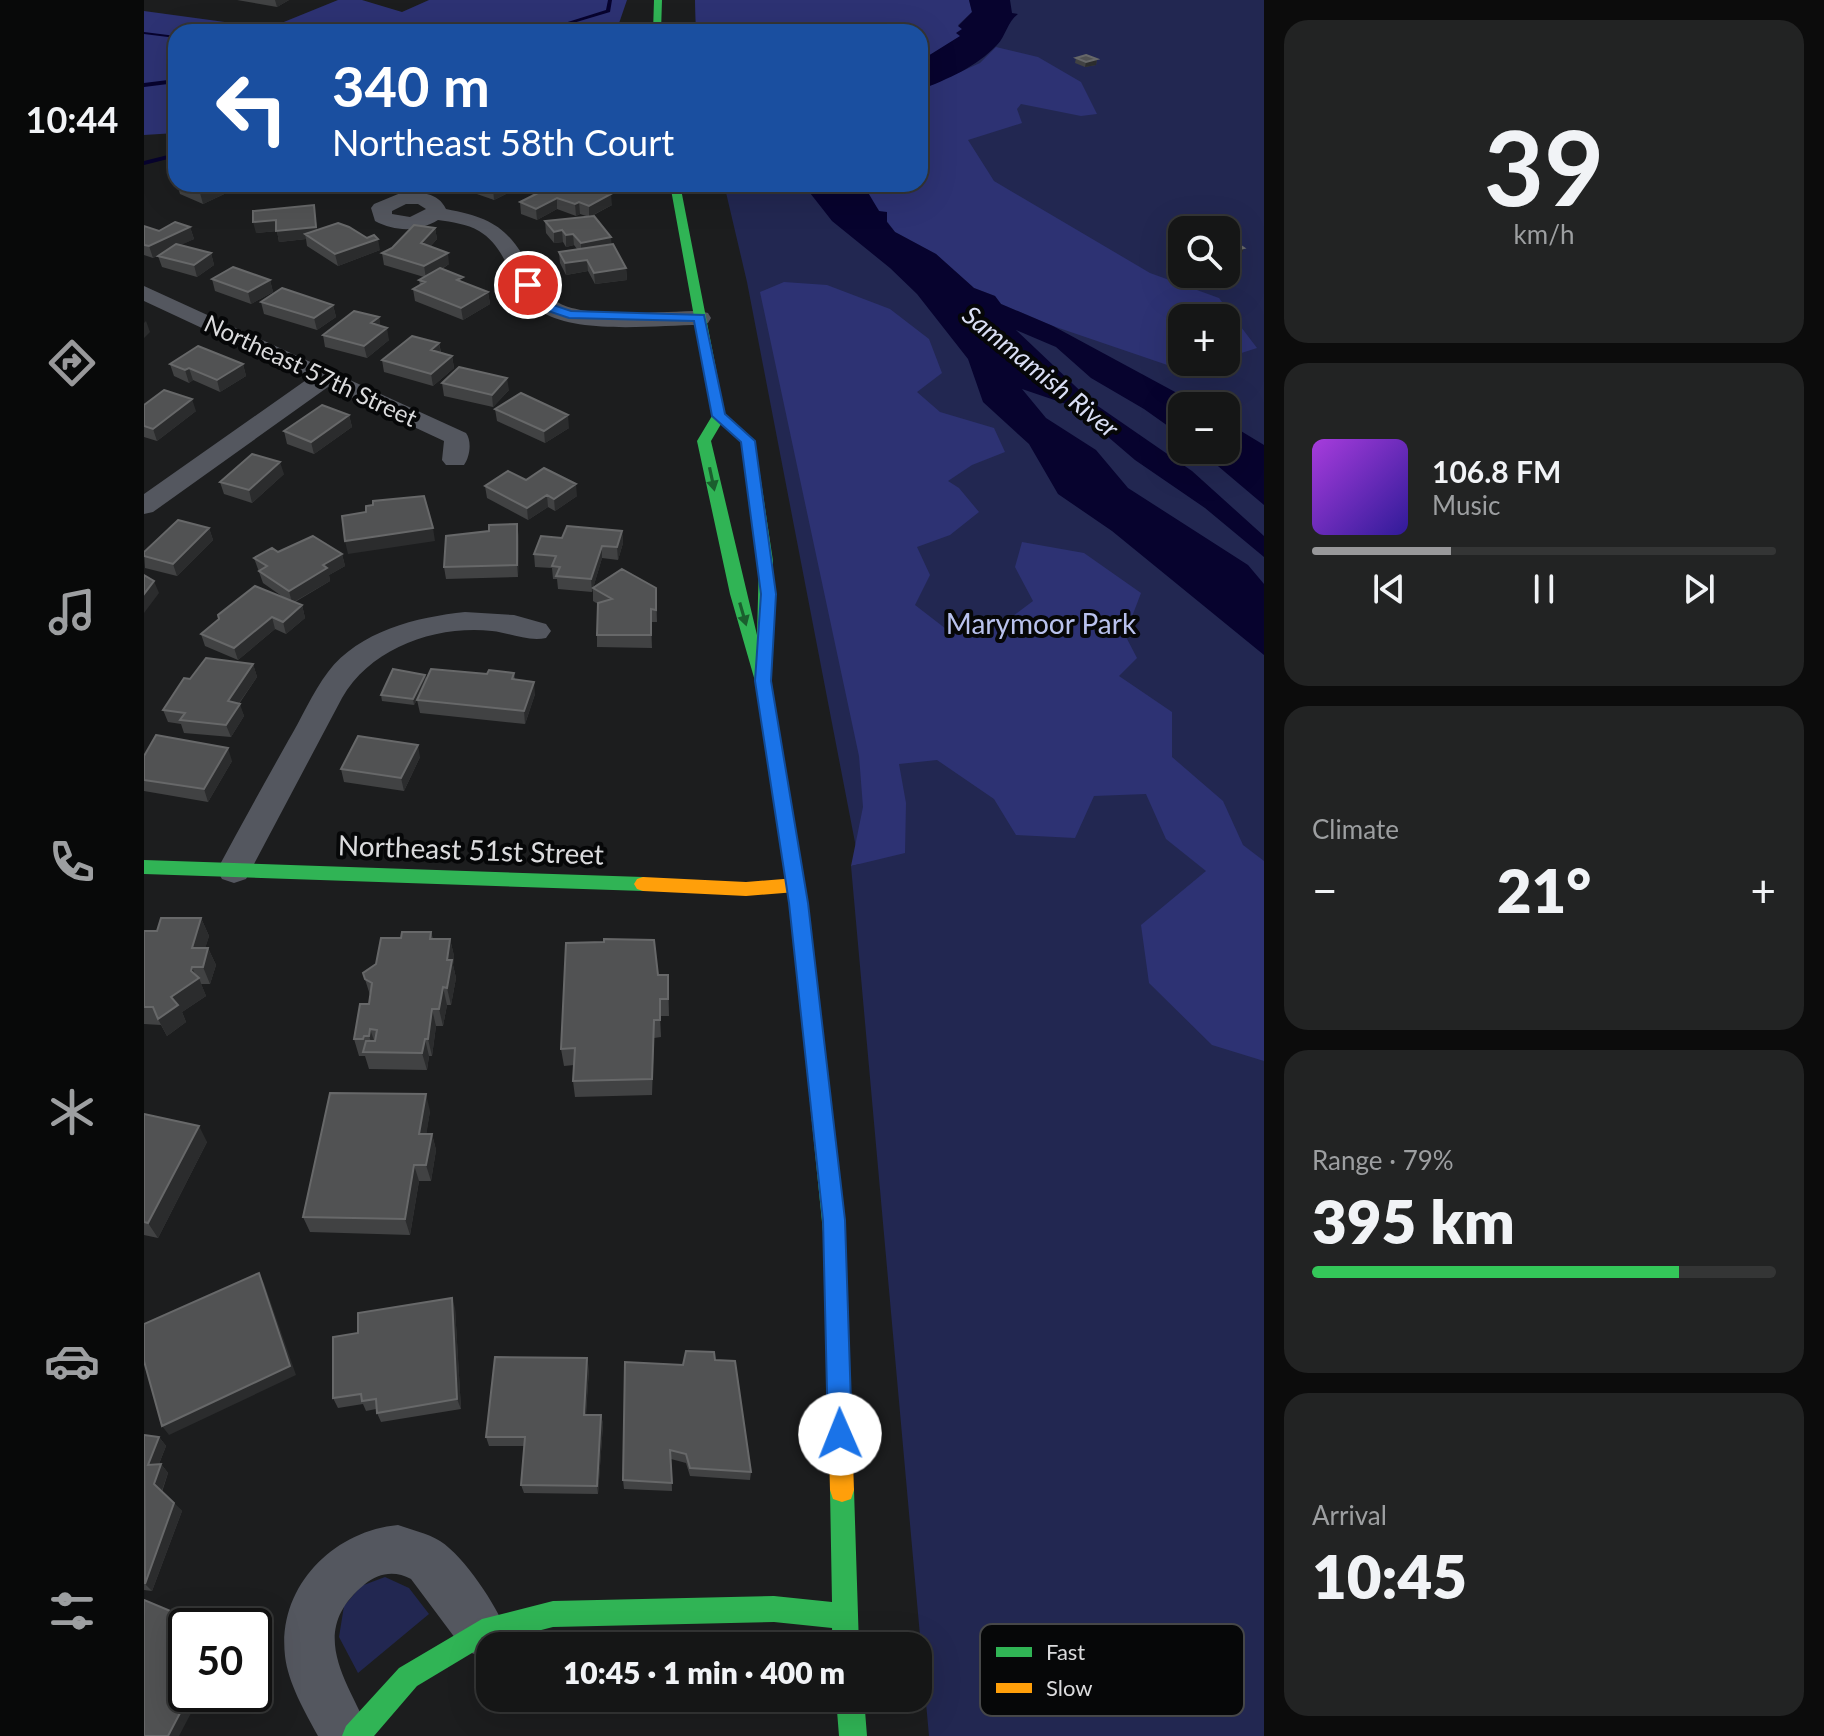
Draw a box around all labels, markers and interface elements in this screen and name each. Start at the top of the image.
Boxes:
text: 340 m [332,52,490,119]
icon: left [200,56,304,160]
text: 10:44 [26,97,118,141]
text: 39 [1484,103,1604,228]
text: Northeast 58th Court [332,120,674,164]
map controls [1168,216,1240,464]
button: search [1168,216,1240,288]
text: km/h [1514,218,1574,250]
pin [494,251,562,319]
icon: arrive [506,263,550,307]
water label: Sammamish River [956,298,1126,444]
button: + [1168,304,1240,376]
street label: Northeast 57th Street [200,308,422,432]
icon: directions [44,335,100,391]
button: − [1168,392,1240,464]
text: 106.8 FM [1432,453,1561,489]
one-way arrow [706,467,719,492]
text: Music [1432,489,1500,521]
icon: previous [1367,567,1411,611]
icon: pause [1522,567,1566,611]
icon: next [1677,567,1721,611]
icon: music [44,584,100,640]
one-way arrow [738,601,750,626]
park label: Marymoor Park [946,606,1137,640]
text: Climate [1312,813,1399,845]
street label: Northeast 51st Street [337,827,605,871]
icon: phone [44,834,100,890]
text: 21° [1497,854,1591,926]
text: − [1312,864,1338,916]
text: + [1750,864,1776,916]
icon: climate [44,1084,100,1140]
text: Range · 79% [1312,1144,1454,1176]
text: 395 km [1312,1185,1515,1257]
icon: car [44,1333,100,1389]
position arrow [798,1392,882,1476]
text: Arrival [1312,1499,1387,1531]
text: 10:45 [1312,1540,1467,1612]
icon: filters [44,1583,100,1639]
speed limit sign: 50 [168,1608,272,1712]
legend [980,1624,1244,1716]
text: Fast [1046,1638,1085,1665]
text: 10:45 · 1 min · 400 m [563,1654,845,1690]
text: Slow [1046,1674,1093,1701]

